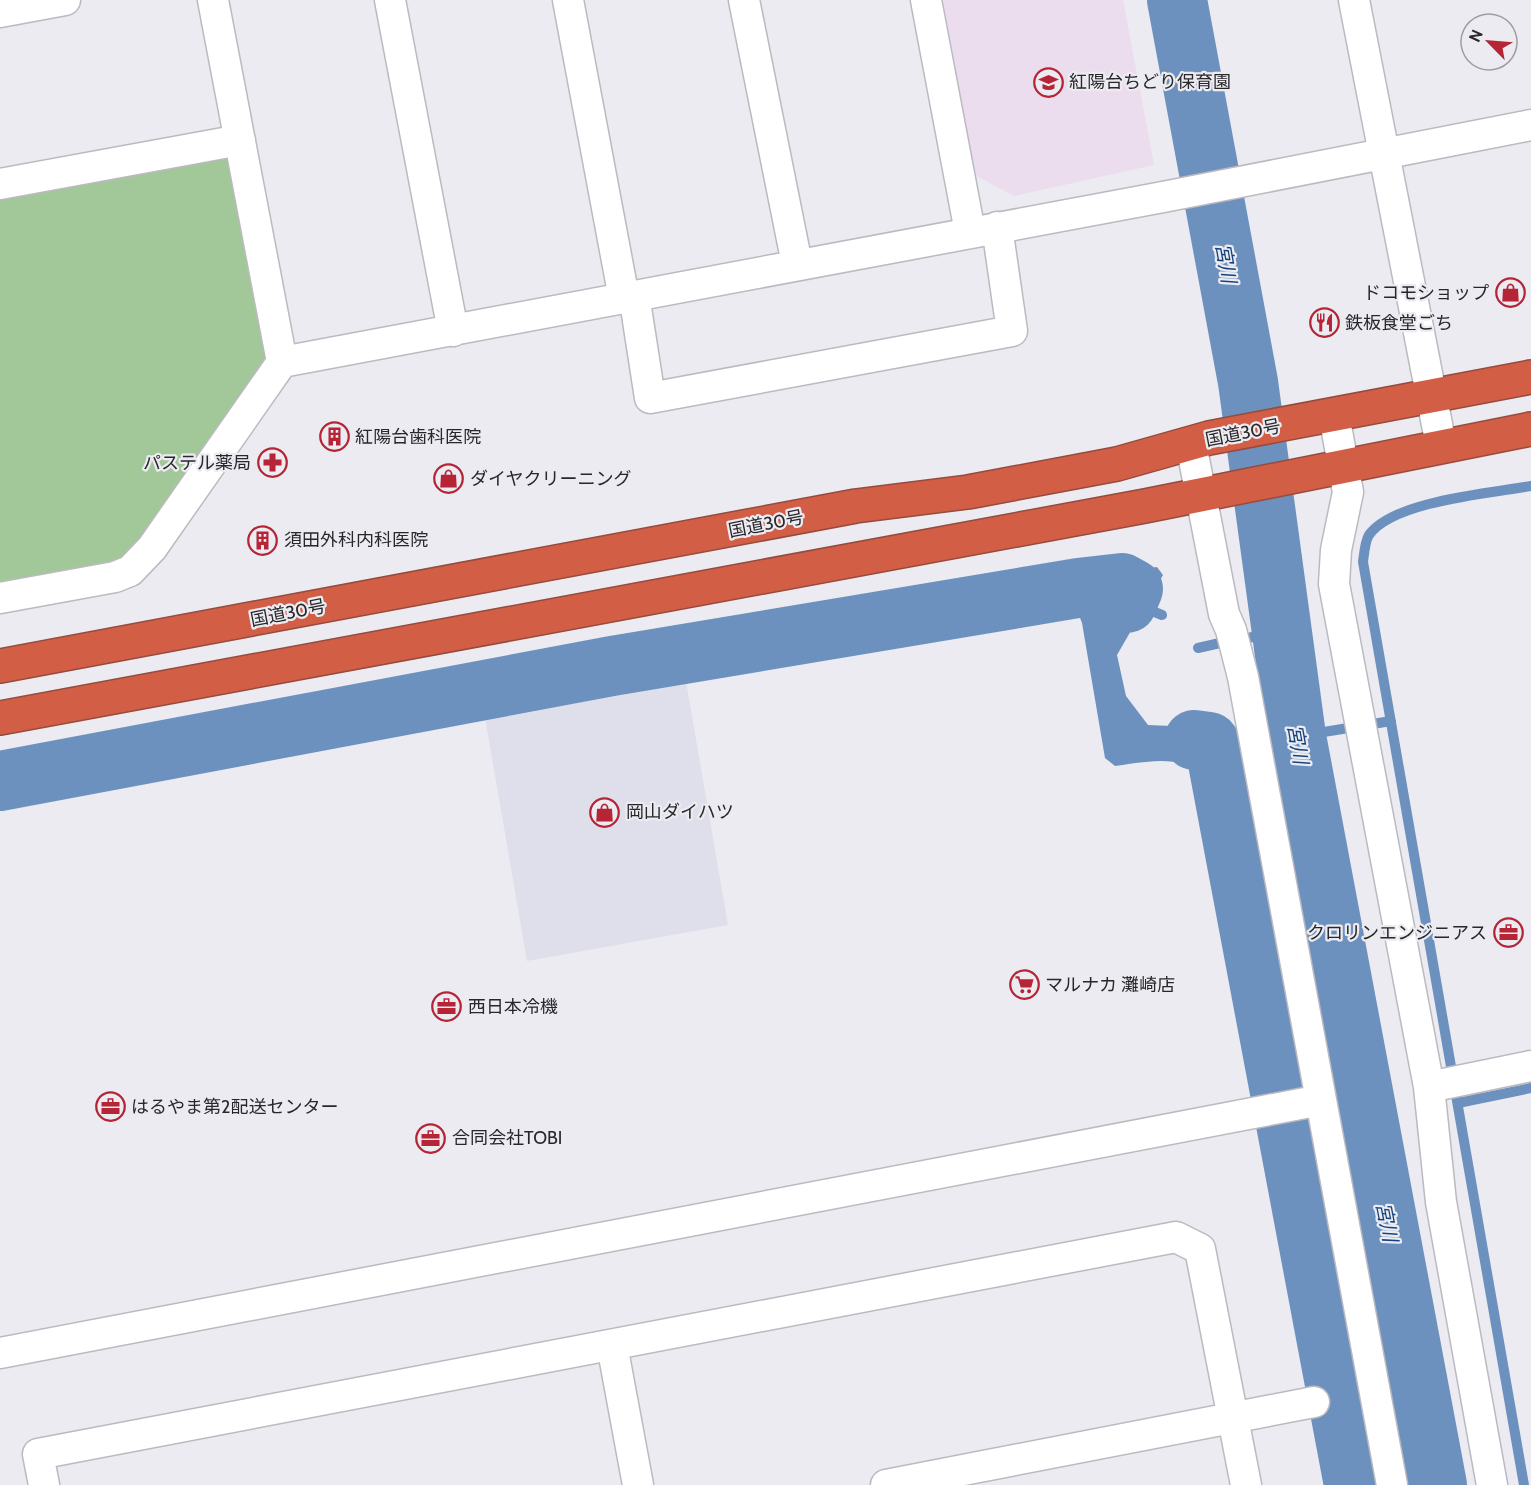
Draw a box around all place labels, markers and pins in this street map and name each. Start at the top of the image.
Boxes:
school or university icon: 紅陽台ちどり保育園 [1032,66,1064,98]
place label: 紅陽台ちどり保育園 [1069,71,1231,93]
shop icon: ドコモショップ [1494,277,1526,309]
place label: ドコモショップ [1363,282,1489,304]
restaurant icon: 鉄板食堂ごち [1308,307,1340,339]
place label: 鉄板食堂ごち [1345,312,1453,334]
building icon: 紅陽台歯科医院 [318,421,350,453]
place label: 紅陽台歯科医院 [355,426,481,448]
pharmacy icon: パステル薬局 [256,447,288,479]
place label: パステル薬局 [143,452,251,474]
shop icon: ダイヤクリーニング [433,463,465,495]
place label: ダイヤクリーニング [470,468,631,490]
building icon: 須田外科内科医院 [247,524,279,556]
place label: 須田外科内科医院 [284,529,428,551]
shop icon: 岡山ダイハツ [589,796,621,828]
place label: 岡山ダイハツ [626,801,734,823]
office icon: クロリンエンジニアス [1492,917,1524,949]
place label: クロリンエンジニアス [1307,922,1487,944]
supermarket icon: マルナカ 灘崎店 [1008,969,1040,1001]
place label: マルナカ 灘崎店 [1045,974,1175,996]
office icon: 西日本冷機 [431,991,463,1023]
place label: 西日本冷機 [468,996,558,1018]
office icon: はるやま第2配送センター [94,1091,126,1123]
place label: はるやま第2配送センター [131,1096,338,1118]
office icon: 合同会社TOBI [415,1122,447,1154]
place label: 合同会社TOBI [452,1127,562,1149]

